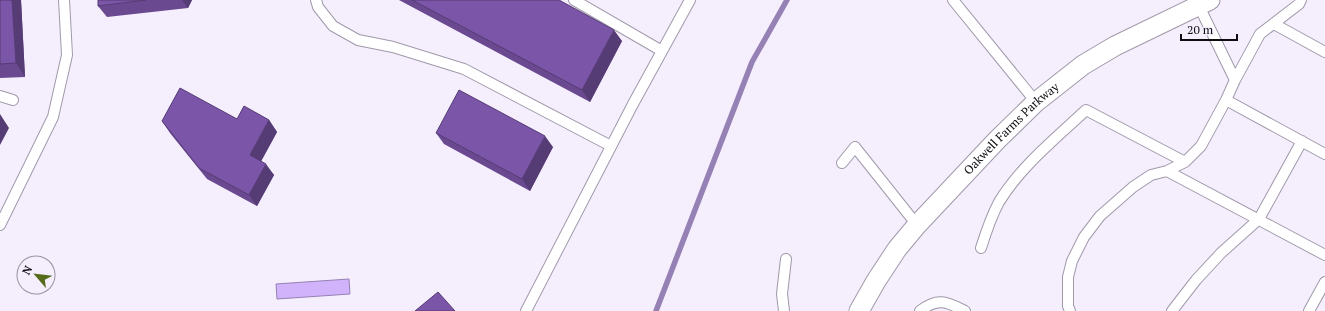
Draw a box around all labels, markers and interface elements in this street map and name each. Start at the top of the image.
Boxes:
scale bar [1181,16,1237,42]
text: 20 m [1187,22,1214,37]
street label: Oakwell Farms Parkway [960,78,1062,178]
north arrow [16,255,56,295]
text: N [19,263,36,277]

